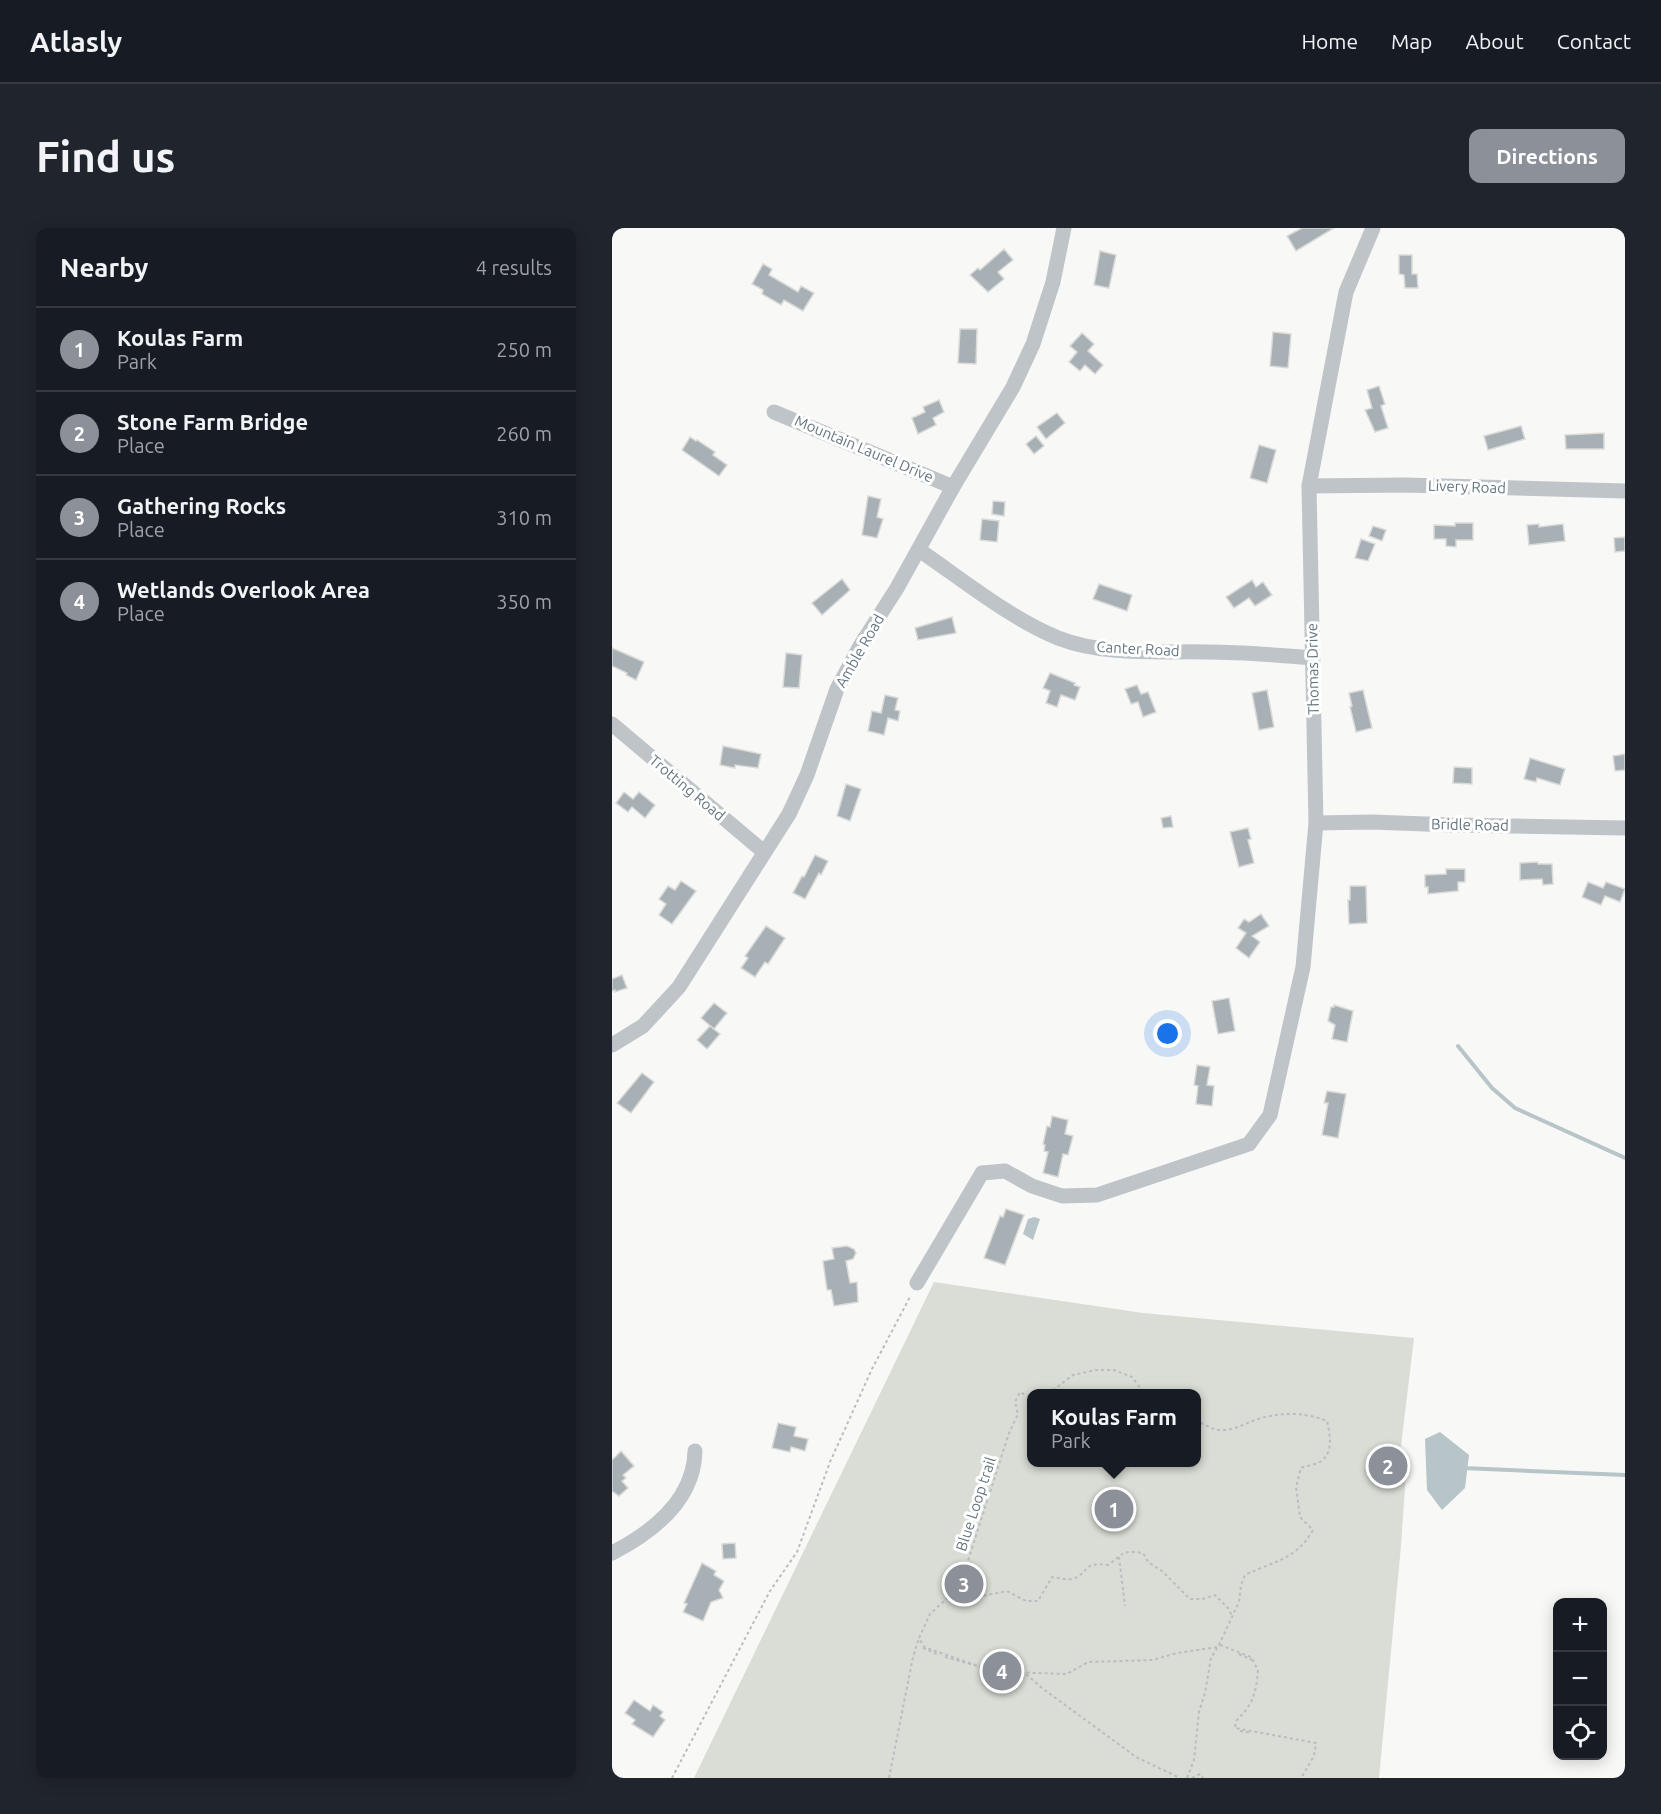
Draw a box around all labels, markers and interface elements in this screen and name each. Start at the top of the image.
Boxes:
text: Atlasly [30,26,122,57]
text: Home [1301,29,1358,53]
text: Map [1391,29,1432,53]
text: About [1465,29,1524,53]
text: Contact [1557,29,1631,53]
button: Directions [1469,129,1625,183]
text: Find us [36,133,175,180]
text: Nearby [60,253,148,282]
text: 4 results [476,256,552,279]
text: Koulas Farm [117,325,243,350]
text: 1 [74,338,85,361]
text: 250 m [496,338,552,361]
text: Park [117,350,157,373]
text: Stone Farm Bridge [117,409,308,434]
street label: Mountain Laurel Drive [792,412,936,485]
text: 2 [74,422,85,445]
text: 260 m [496,422,552,445]
text: Place [117,434,165,457]
street label: Livery Road [1428,477,1506,496]
text: Gathering Rocks [117,493,286,518]
text: 3 [74,506,85,529]
text: 310 m [496,506,552,529]
text: Place [117,518,165,541]
text: Wetlands Overlook Area [117,577,370,602]
text: 4 [74,590,85,613]
text: 350 m [496,590,552,613]
text: Place [117,602,165,625]
street label: Amble Road [832,611,887,690]
street label: Thomas Drive [1303,623,1322,715]
street label: Canter Road [1096,638,1180,659]
street label: Trotting Road [646,751,728,824]
street label: Bridle Road [1431,815,1509,834]
your location [1153,1019,1182,1048]
popup [1027,1389,1201,1467]
text: Koulas Farm [1051,1404,1177,1429]
text: Park [1051,1429,1091,1452]
pin: 2 [1368,1444,1408,1488]
street label: Blue Loop trail [952,1455,999,1553]
pin: 1 [1094,1486,1134,1532]
pin: 3 [944,1562,984,1606]
map controls [1553,1598,1607,1760]
button: + [1553,1598,1607,1652]
pin: 4 [982,1648,1022,1694]
button: − [1553,1652,1607,1706]
button: locate [1553,1706,1607,1760]

